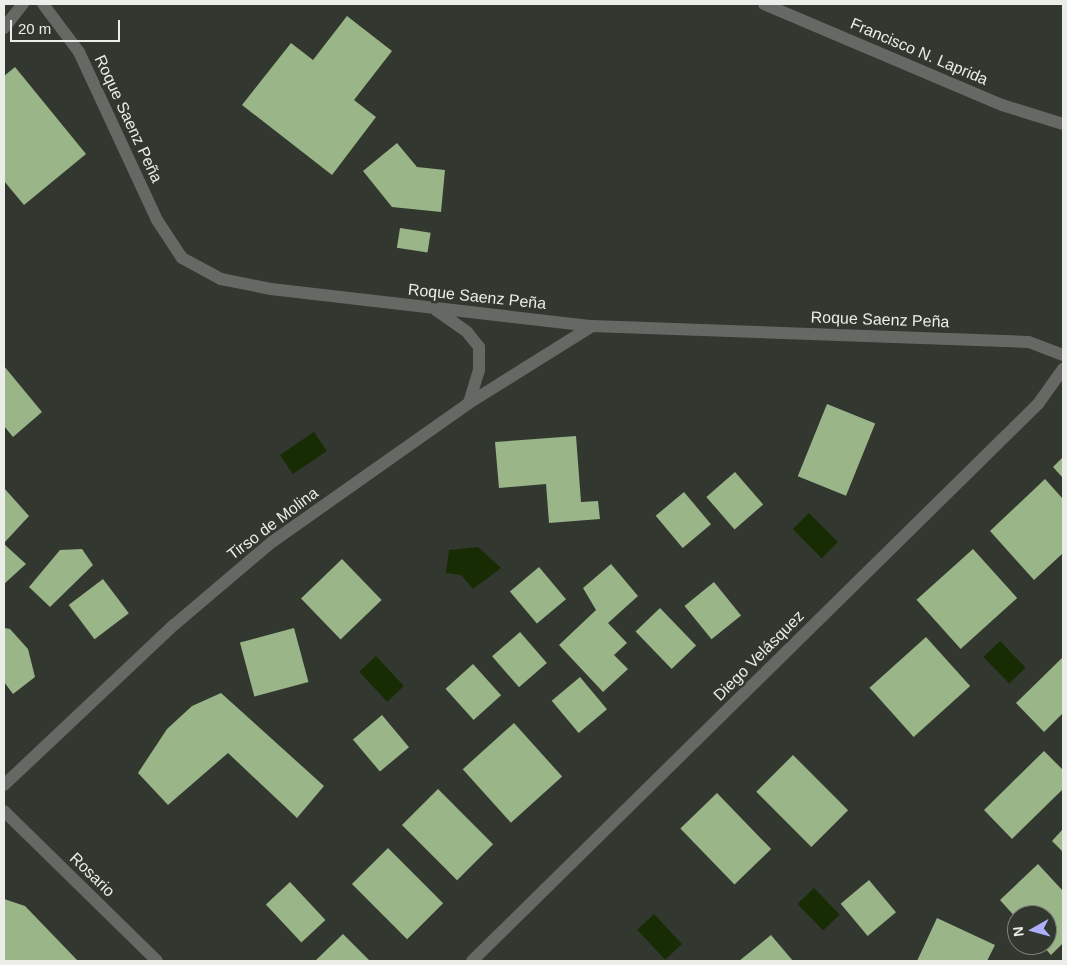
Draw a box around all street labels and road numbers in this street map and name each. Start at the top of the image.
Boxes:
street label: Francisco N. Laprida [847,14,991,90]
street label: Roque Saenz Peña [90,52,166,186]
street label: Roque Saenz Peña [407,280,547,314]
street label: Roque Saenz Peña [810,308,950,332]
street label: Tirso de Molina [224,484,322,564]
street label: Diego Velásquez [710,607,808,705]
street label: Rosario [66,849,118,901]

